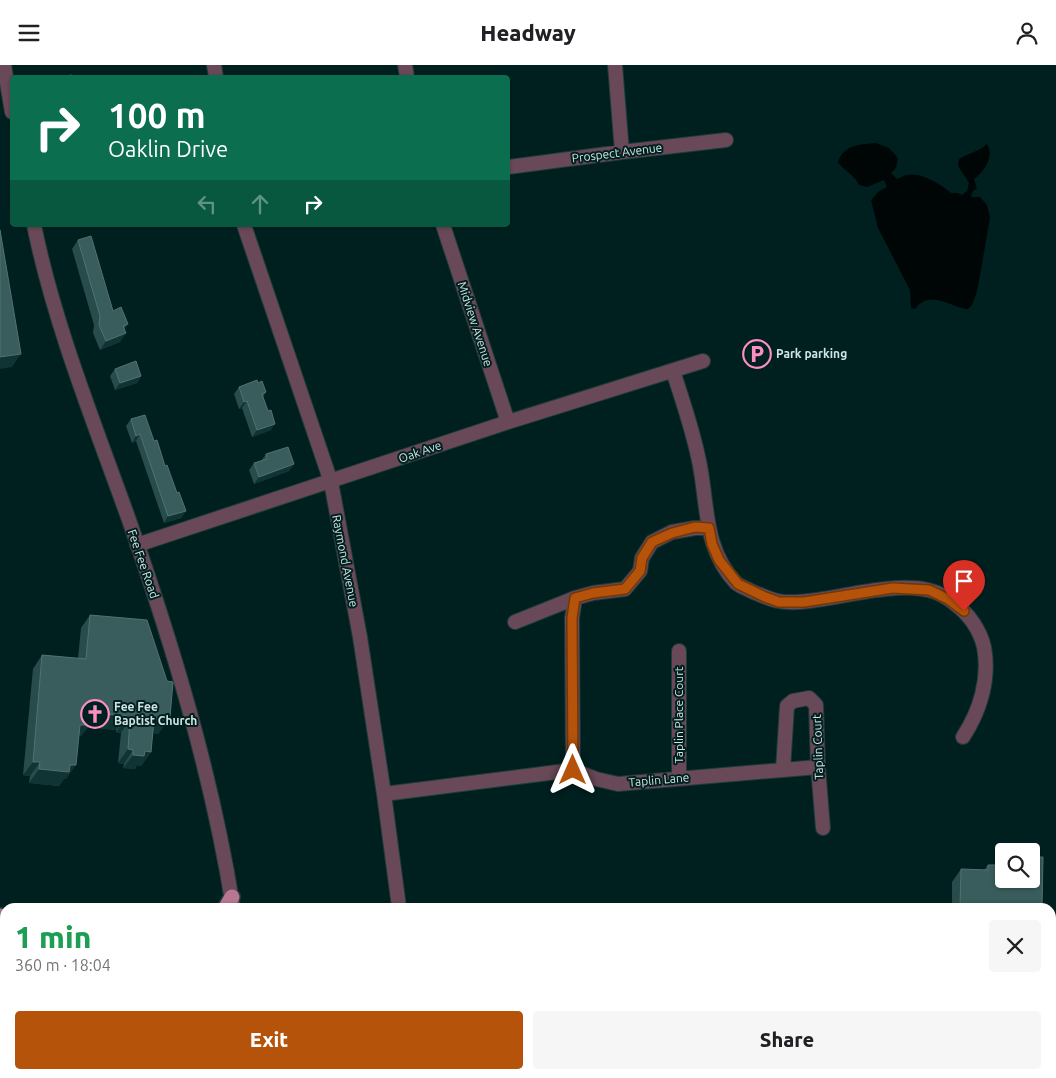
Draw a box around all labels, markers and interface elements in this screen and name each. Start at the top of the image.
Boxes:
icon: menu [15,19,43,47]
icon: person [1013,19,1041,47]
text: Headway [480,20,576,45]
icon: right [25,95,90,160]
text: 100 m [108,95,206,135]
text: Oaklin Drive [108,136,228,161]
street label: Prospect Avenue [571,141,663,165]
icon: left [193,190,221,218]
icon: ahead [246,190,274,218]
icon: right [299,190,327,218]
street label: Midview Avenue [456,280,495,368]
parking icon: Park parking [742,339,772,369]
place label: Park parking [776,347,847,360]
street label: Oak Ave [397,438,443,465]
street label: Raymond Avenue [330,514,361,608]
street label: Fee Fee Road [126,528,161,600]
pin [943,560,985,611]
icon: arrive [950,567,978,595]
street label: Taplin Place Court [672,666,685,763]
church icon: Fee Fee Baptist Church [80,699,110,729]
place label: Fee Fee Baptist Church [114,700,197,727]
street label: Taplin Court [810,714,825,780]
position arrow [546,743,598,795]
street label: Taplin Lane [628,770,690,789]
map controls [995,843,1040,888]
button: search [995,843,1040,888]
text: 1 min [15,920,91,954]
button: close [989,920,1041,972]
text: 360 m · 18:04 [15,956,111,974]
button: Exit [15,1011,523,1069]
button: Share [533,1011,1041,1069]

